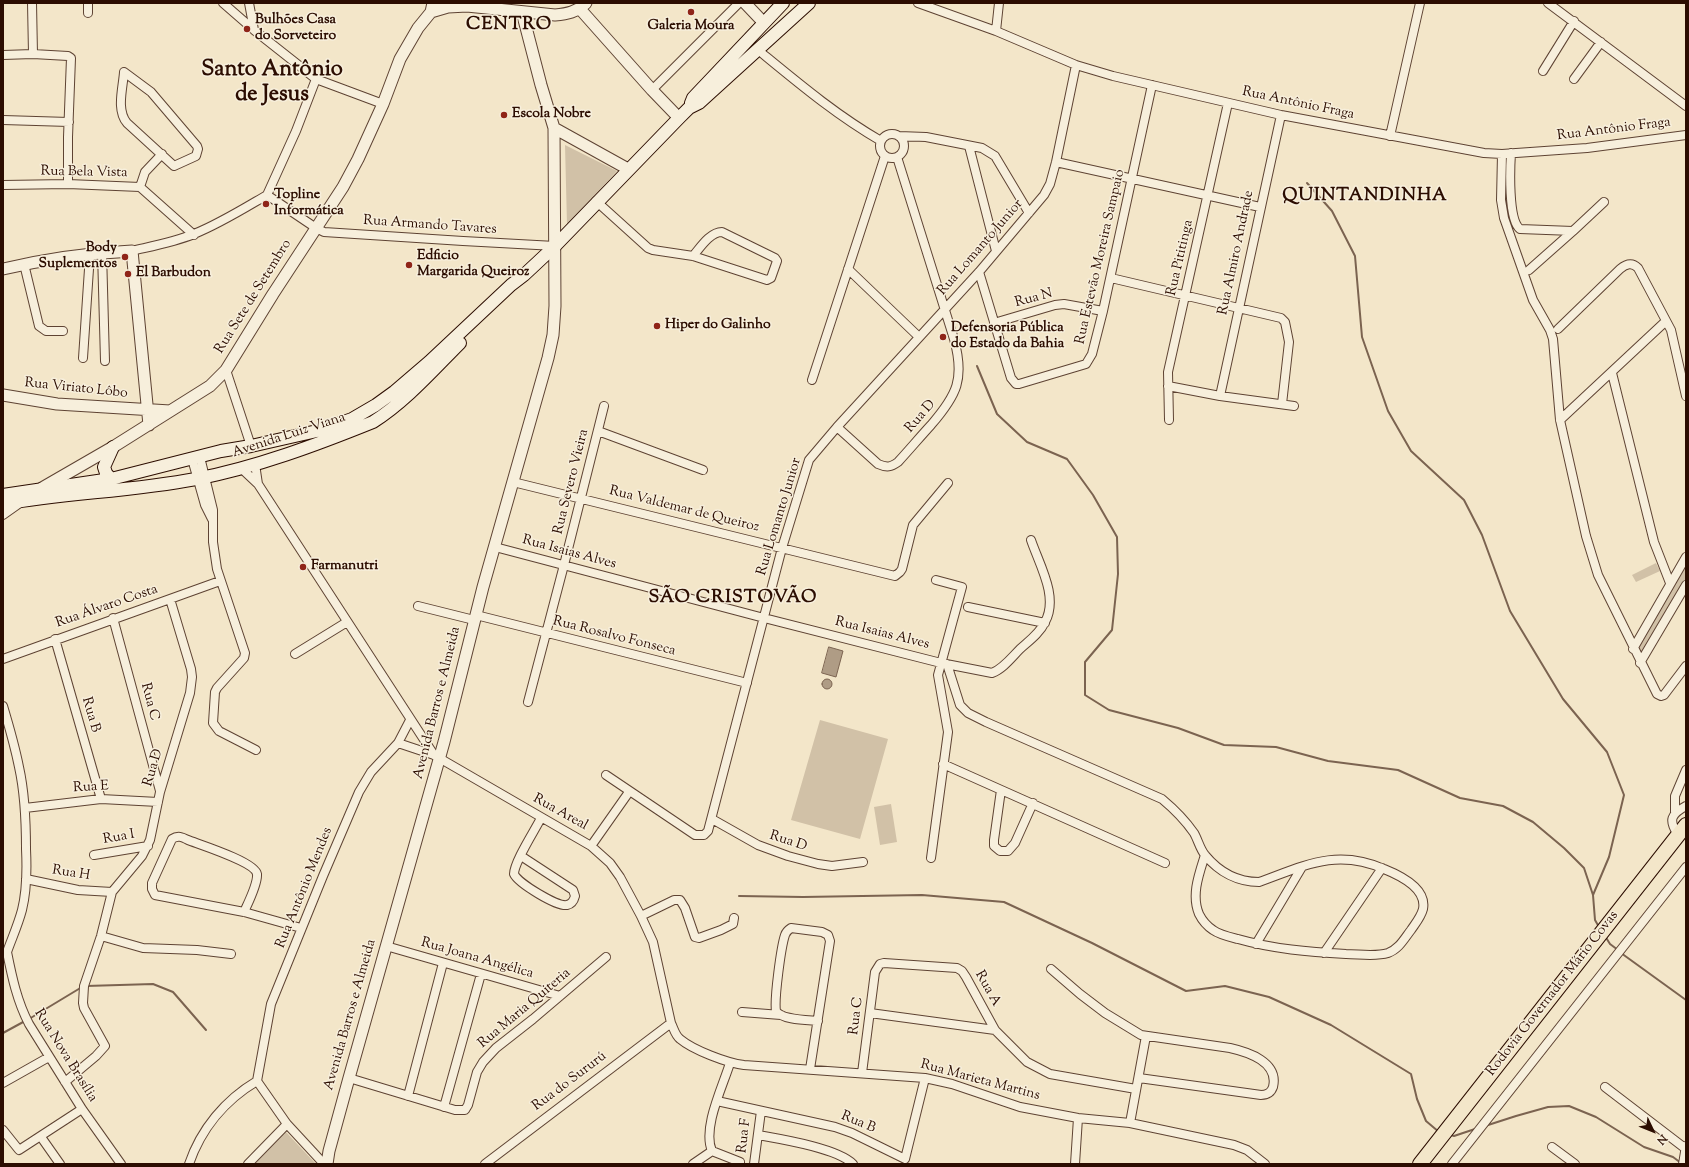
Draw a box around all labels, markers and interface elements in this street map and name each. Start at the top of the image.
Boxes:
marker: Galeria Moura [686,7,696,17]
place label: Bulhões Casa do Sorveteiro [255,13,336,46]
district label: CENTRO [466,15,552,37]
place label: Galeria Moura [648,19,734,35]
marker: Bulhões Casa do Sorveteiro [242,24,252,34]
district label: Santo Antônio de Jesus [201,58,343,110]
street label: Rua Antônio Fraga [1240,84,1356,124]
place label: Escola Nobre [512,107,591,123]
marker: Escola Nobre [499,110,509,120]
street label: Rua Antônio Fraga [1556,115,1672,145]
street label: Rua Bela Vista [40,164,128,182]
street label: Rua Estevão Moreira Sampaio [1073,168,1129,346]
district label: QUINTANDINHA [1282,186,1448,208]
place label: Topline Informática [274,188,344,220]
street label: Rua Almiro Andrade [1216,189,1258,317]
street label: Rua Lomanto Junior [935,196,1027,300]
marker: Topline Informática [261,199,271,209]
street label: Rua Armando Tavares [363,213,497,239]
street label: Rua Pititinga [1164,218,1198,298]
street label: Rua Sete de Setembro [212,237,296,357]
place label: Body Suplementos [39,241,117,274]
place label: Edficio Margarida Queiroz [417,249,529,282]
marker: Body Suplementos [120,252,130,262]
marker: Edficio Margarida Queiroz [404,260,414,270]
place label: El Barbudon [136,266,211,282]
marker: El Barbudon [123,269,133,279]
street label: Rua N [1013,286,1055,312]
place label: Hiper do Galinho [665,318,771,334]
marker: Hiper do Galinho [652,321,662,331]
place label: Defensoria Pública do Estado da Bahia [951,321,1064,354]
marker: Defensoria Pública do Estado da Bahia [938,332,948,342]
street label: Rua Viriato Lôbo [24,375,128,403]
street label: Rua D [902,397,940,437]
street label: Avenida Luiz Viana [230,410,348,462]
street label: Rua Severo Vieira [551,428,593,536]
street label: Rua Lomanto Junior [754,456,806,578]
street label: Rua Valdemar de Queiroz [607,483,761,537]
street label: Rua Isaias Alves [520,532,618,574]
place label: Farmanutri [311,559,378,575]
marker: Farmanutri [298,562,308,572]
street label: Rua Álvaro Costa [54,582,160,632]
district label: SÃO CRISTOVÃO [649,588,817,610]
street label: Rua Rosalvo Fonseca [551,614,677,660]
street label: Rua Isaias Alves [833,614,931,654]
street label: Avenida Barros e Almeida [411,625,465,781]
street label: Rua C [136,681,162,723]
street label: Rua B [77,695,103,735]
street label: Rua D [140,747,168,789]
street label: Rua E [73,779,109,797]
street label: Rua Areal [530,791,590,835]
street label: Rua Antônio Mendes [273,825,337,951]
street label: Rua I [102,827,136,849]
street label: Rua D [767,828,809,856]
street label: Rua H [51,863,91,885]
street label: Rodovia Governador Mário Covas [1483,908,1623,1080]
street label: Rua Joana Angélica [419,935,535,983]
street label: Avenida Barros e Almeida [321,938,381,1092]
street label: Rua Maria Quiteria [475,965,575,1053]
street label: Rua A [970,968,1004,1010]
street label: Rua C [846,996,868,1036]
street label: Rua Nova Brasília [30,1006,100,1106]
street label: Rua do Sururú [530,1049,610,1115]
street label: Rua Marieta Martins [918,1057,1042,1105]
street label: Rua B [838,1108,878,1138]
north arrow [1633,1111,1673,1151]
street label: Rua F [735,1118,755,1154]
text: N [1653,1131,1671,1148]

